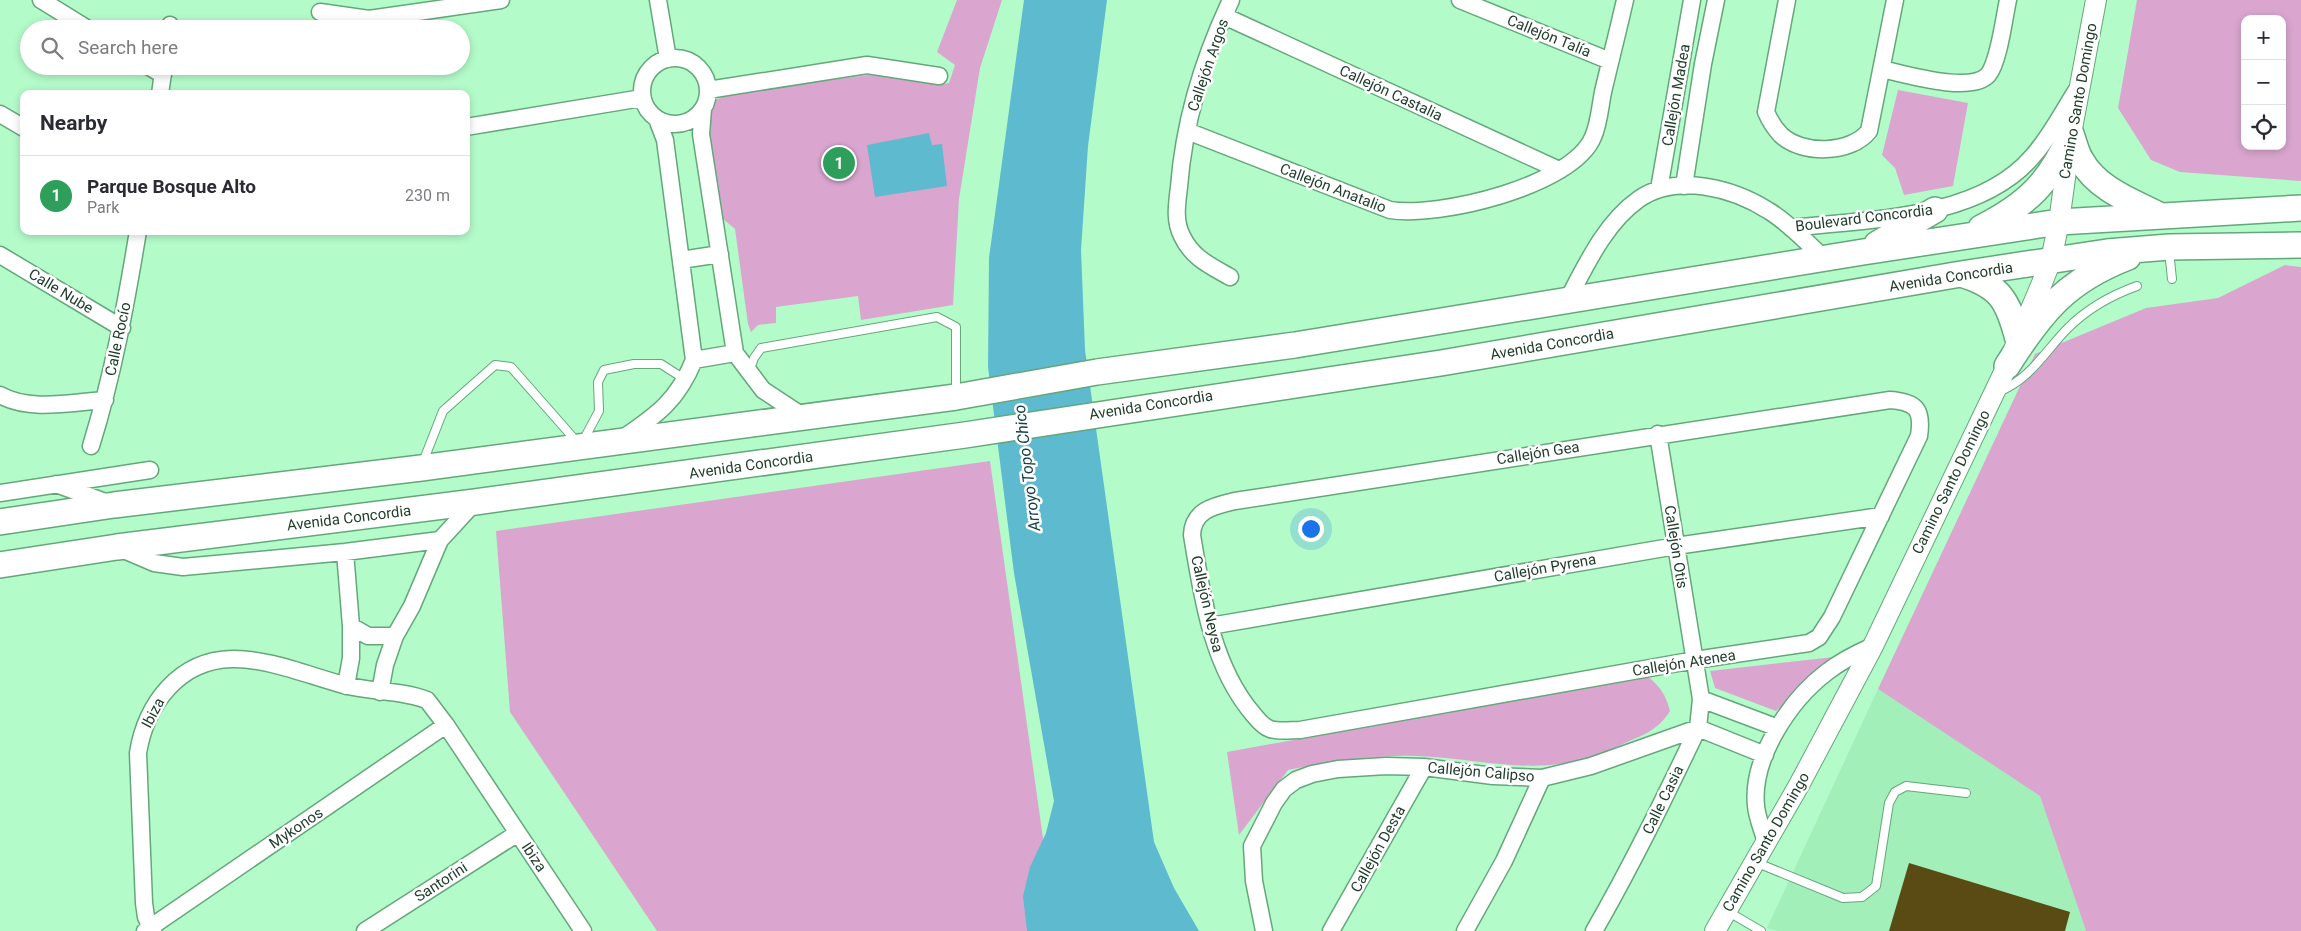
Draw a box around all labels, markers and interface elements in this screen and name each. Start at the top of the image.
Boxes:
street label: Callejón Talía [1504,11,1594,61]
map controls [2241,15,2286,150]
button: + [2241,15,2286,60]
street label: Callejón Argos [1184,16,1232,114]
search box [20,20,470,75]
street label: Camino Santo Domingo [2055,22,2101,180]
icon: search [38,34,66,62]
text: Search here [78,36,178,59]
street label: Callejón Madea [1658,43,1694,147]
button: − [2241,60,2286,105]
street label: Callejón Castalia [1337,61,1445,125]
button: locate [2241,105,2286,150]
text: Nearby [40,111,107,135]
pin: 1 [823,144,855,182]
street label: Callejón Anatalio [1277,159,1389,217]
text: Parque Bosque Alto [87,175,256,198]
text: 1 [51,186,61,205]
text: 230 m [405,186,450,205]
text: Park [87,198,119,217]
street label: Boulevard Concordia [1794,201,1934,235]
street label: Avenida Concordia [1888,258,2014,296]
street label: Calle Nube [25,265,97,317]
street label: Calle Rocío [101,301,135,377]
street label: Avenida Concordia [1489,324,1615,364]
street label: Avenida Concordia [1088,386,1214,424]
water label: Arroyo Topo Chico [1010,404,1044,533]
street label: Camino Santo Domingo [1908,407,1994,557]
street label: Callejón Gea [1495,438,1581,468]
street label: Avenida Concordia [688,447,814,483]
street label: Avenida Concordia [286,501,412,535]
street label: Callejón Otis [1661,504,1691,590]
your location [1298,516,1324,542]
street label: Callejón Pyrena [1493,550,1597,586]
street label: Callejón Neysa [1187,554,1227,654]
street label: Callejón Atenea [1631,646,1737,680]
street label: Ibiza [138,695,168,731]
street label: Callejón Calipso [1427,758,1535,786]
street label: Calle Casia [1639,763,1687,837]
street label: Camino Santo Domingo [1719,769,1813,915]
street label: Callejón Desta [1347,803,1409,895]
street label: Mykonos [266,804,326,852]
street label: Ibiza [518,839,550,875]
street label: Santorini [411,858,471,906]

